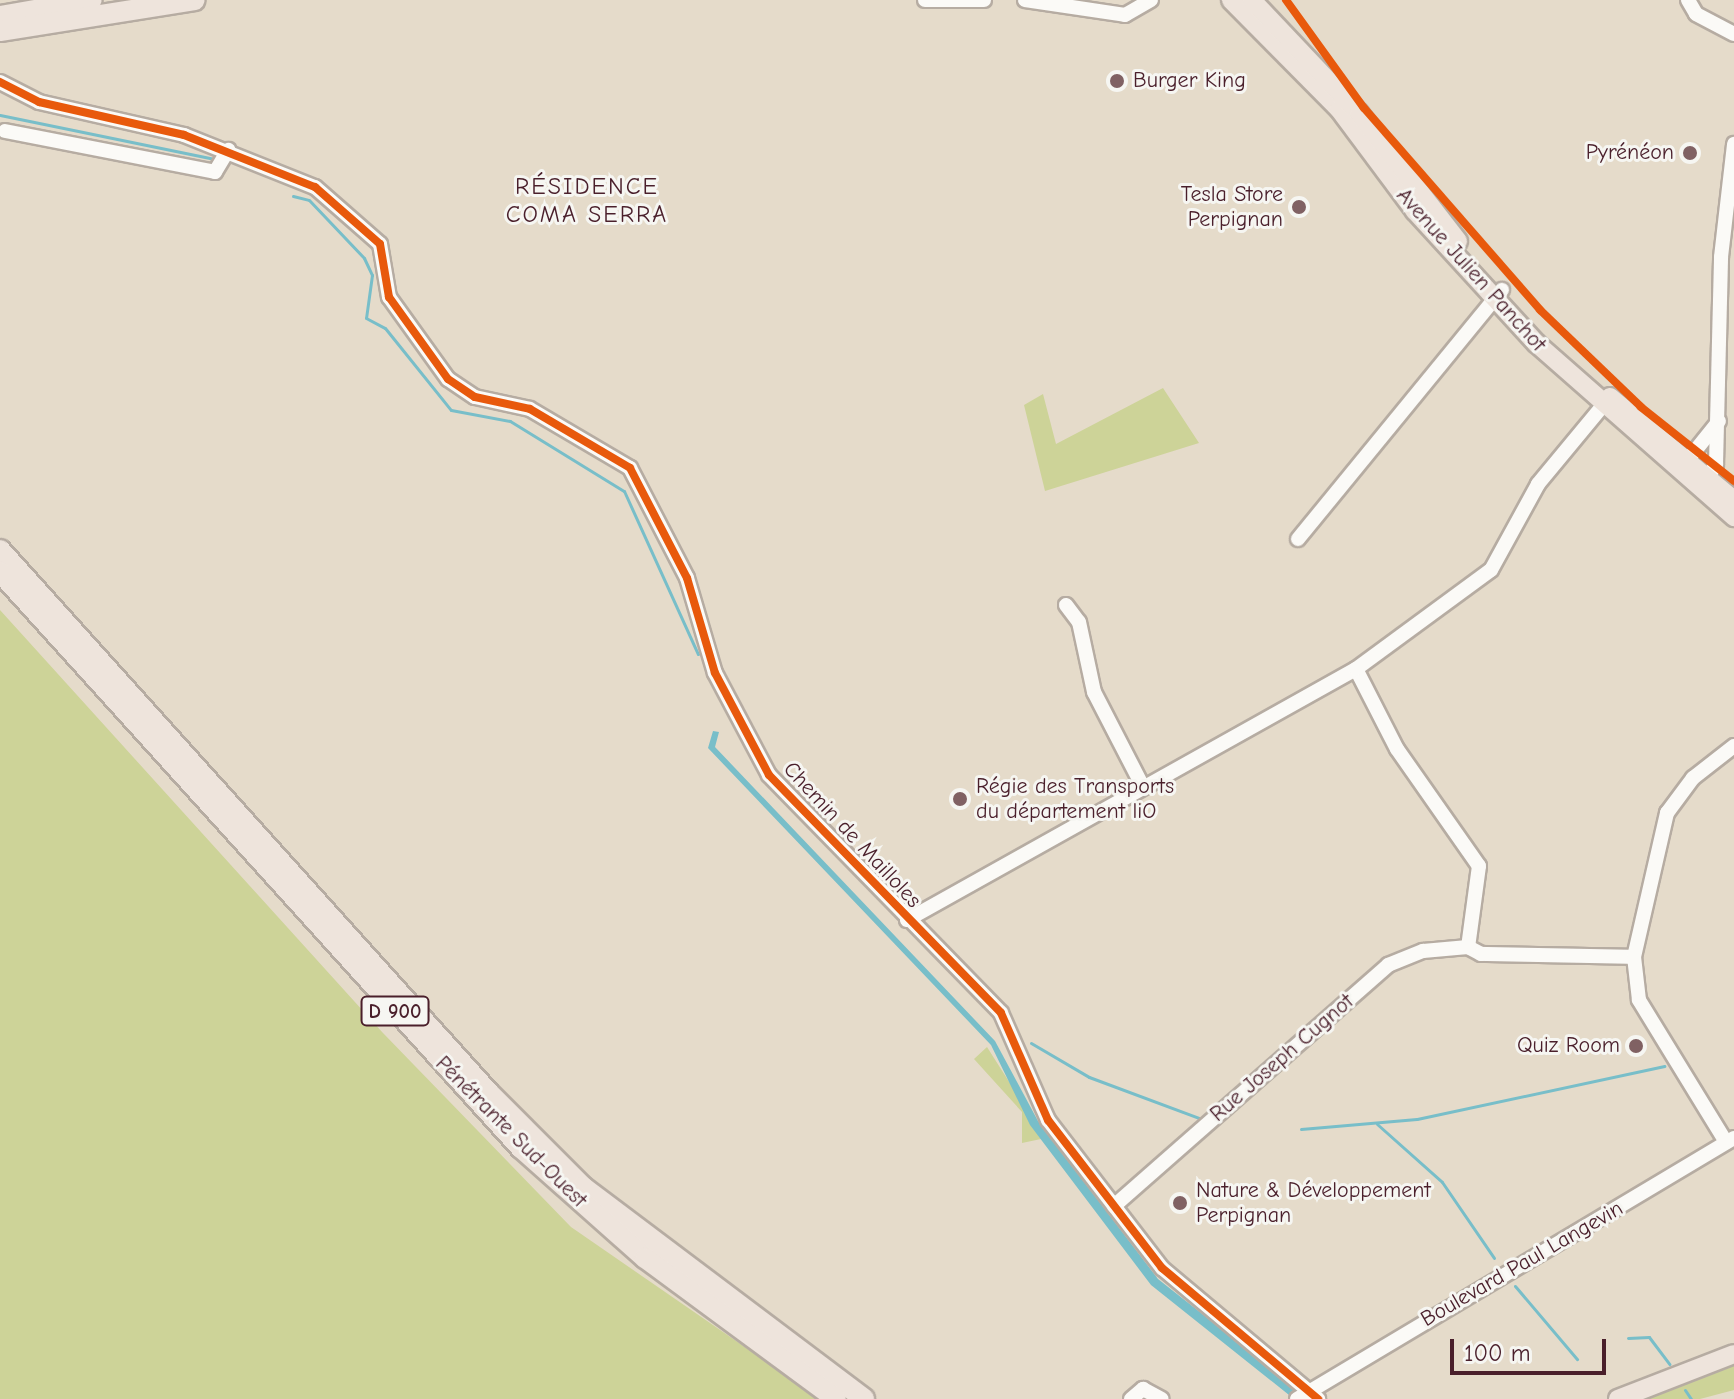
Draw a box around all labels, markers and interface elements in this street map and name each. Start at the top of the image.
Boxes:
place label: Burger King [1133,68,1246,94]
marker: Burger King [1108,72,1126,90]
place label: Pyrénéon [1586,140,1674,166]
marker: Pyrénéon [1681,144,1699,162]
district label: RÉSIDENCE COMA SERRA [506,173,668,229]
place label: Tesla Store Perpignan [1181,181,1283,232]
street label: Avenue Julien Panchot [1391,183,1551,357]
marker: Tesla Store Perpignan [1290,198,1308,216]
street label: Chemin de Mailloles [778,756,926,914]
place label: Régie des Transports du département liO [976,773,1174,824]
marker: Régie des Transports du département liO [951,790,969,808]
street label: Rue Joseph Cugnot [1205,989,1359,1127]
road number: D 900 [359,995,431,1027]
place label: Quiz Room [1517,1033,1620,1059]
marker: Quiz Room [1627,1037,1645,1055]
street label: Pénétrante Sud-Ouest [430,1051,592,1213]
place label: Nature & Développement Perpignan [1196,1177,1431,1228]
marker: Nature & Développement Perpignan [1171,1194,1189,1212]
street label: Boulevard Paul Langevin [1416,1195,1628,1333]
scale bar [1454,1323,1610,1373]
text: 100 m [1464,1339,1531,1367]

